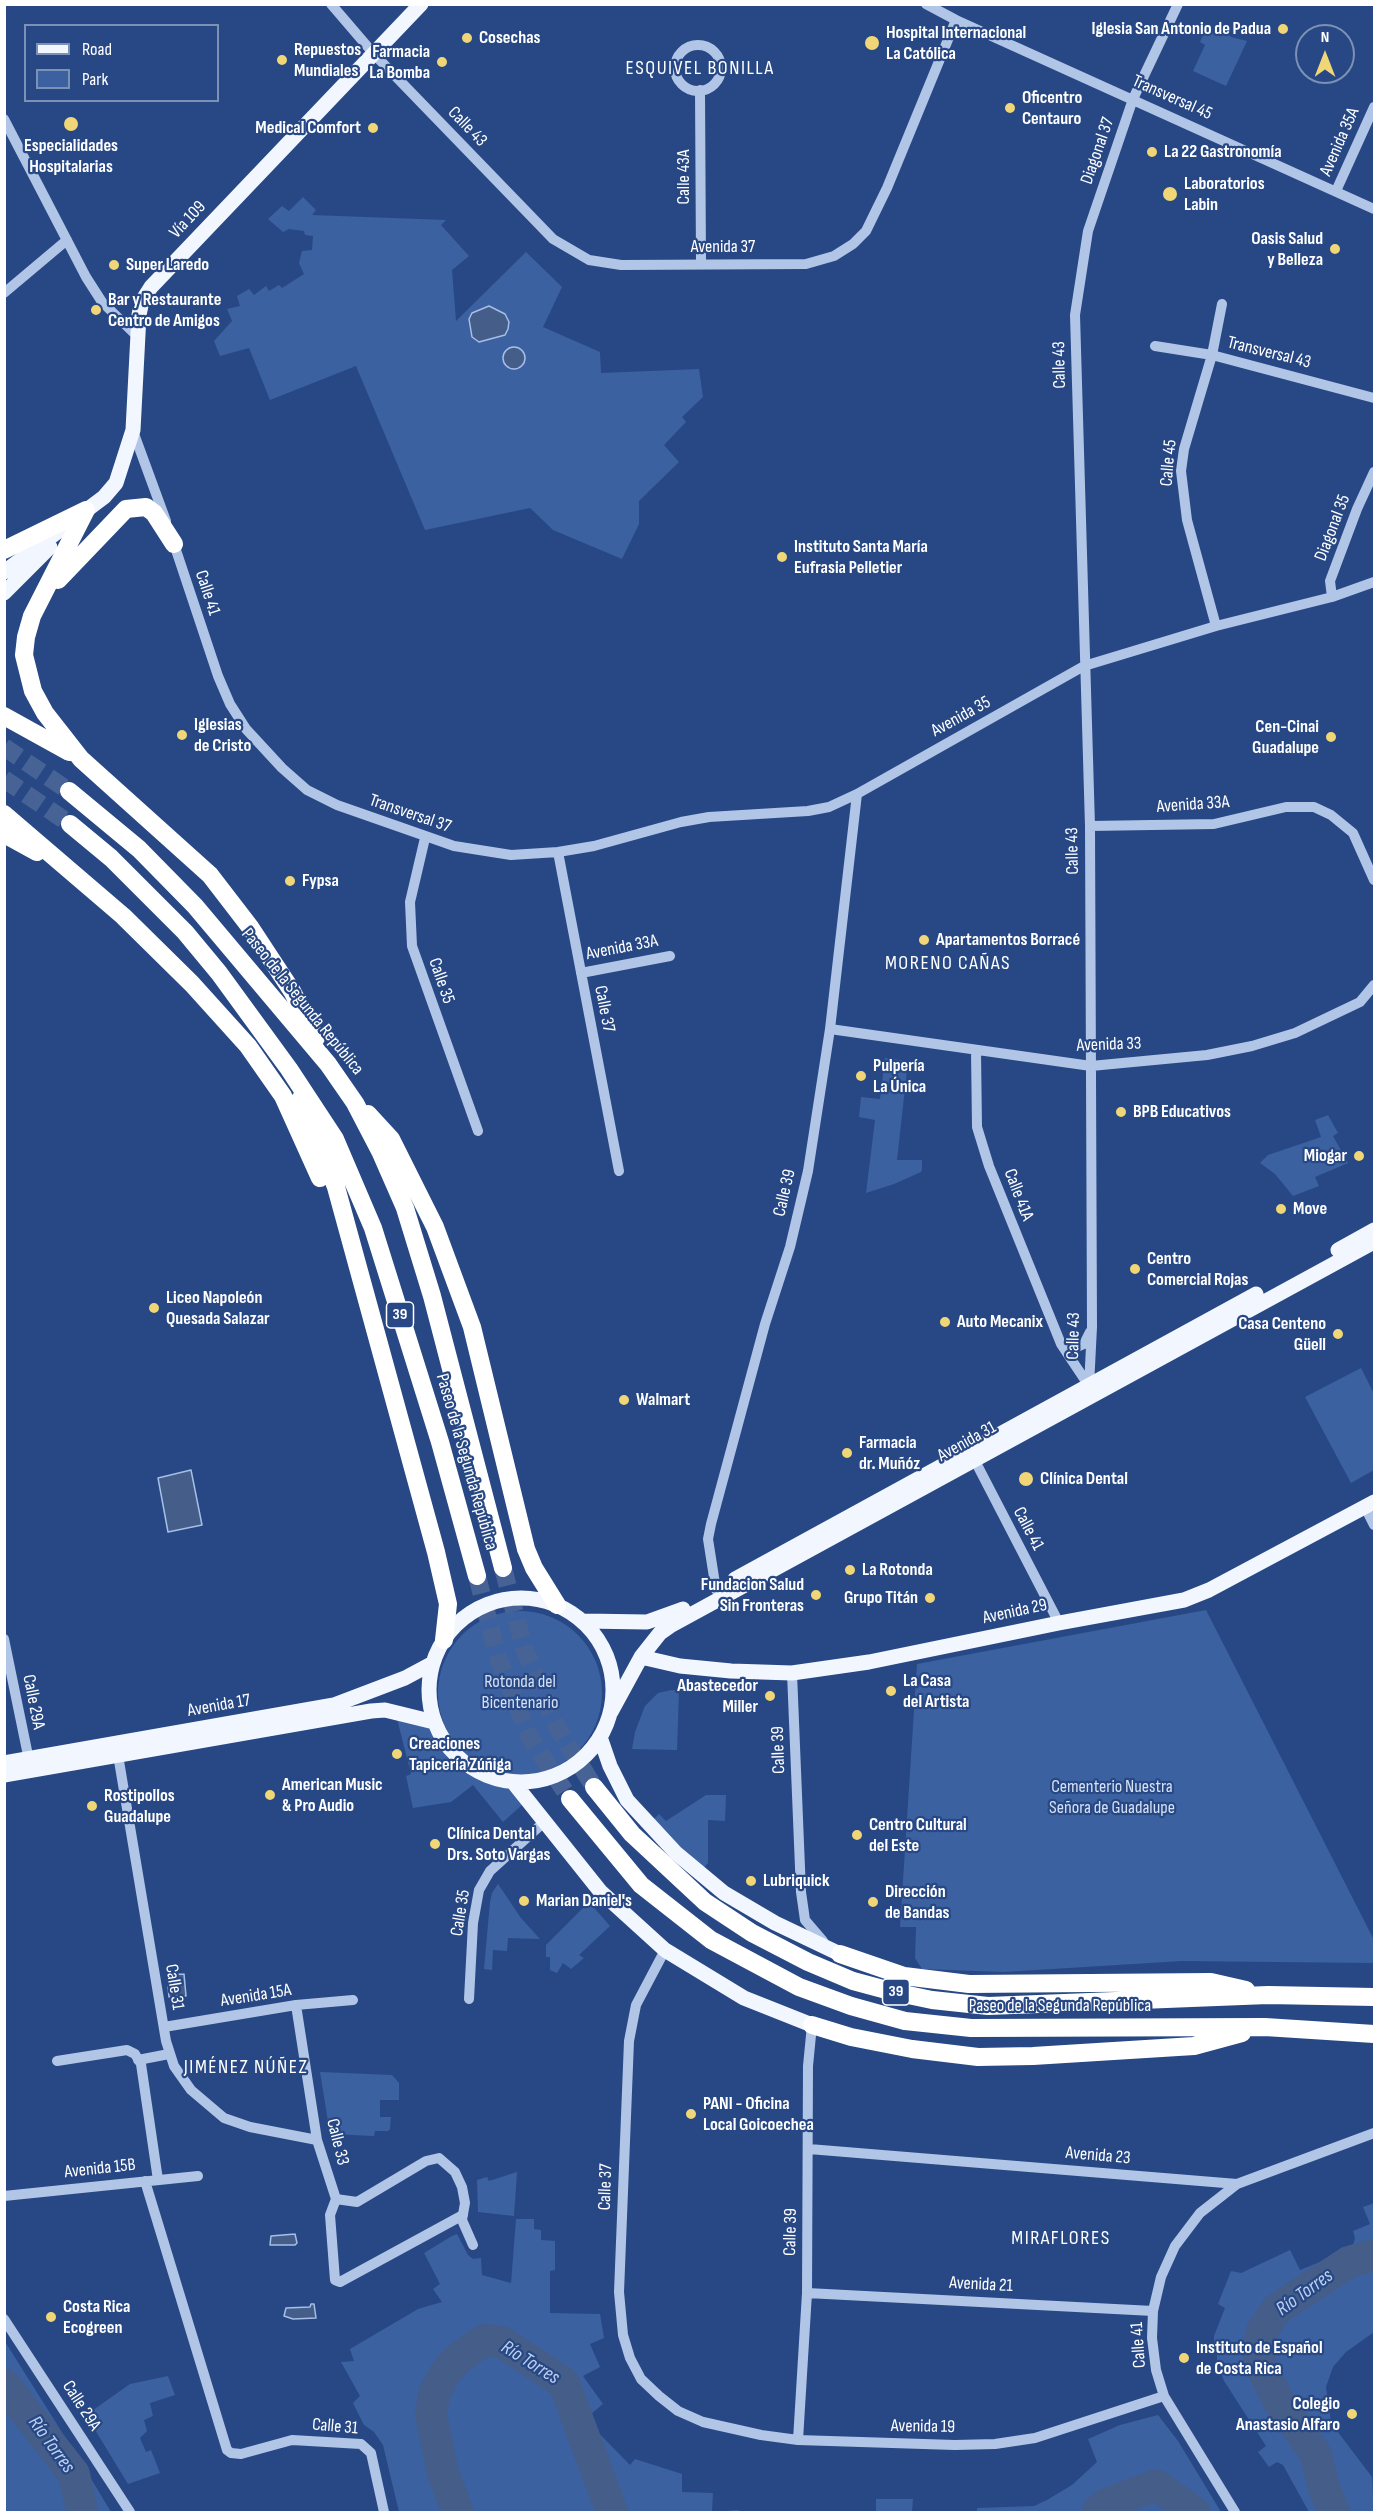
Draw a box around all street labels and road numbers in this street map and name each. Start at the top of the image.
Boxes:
street label: Transversal 45 [1129,71,1215,125]
street label: Calle 43 [443,102,491,152]
street label: Avenida 35A [1315,105,1365,179]
street label: Diagonal 37 [1077,115,1119,187]
street label: Calle 43A [673,150,695,204]
street label: Vía 109 [165,197,211,243]
street label: Avenida 37 [691,236,755,258]
street label: Transversal 43 [1225,332,1313,374]
street label: Calle 43 [1049,341,1071,389]
street label: Calle 45 [1156,439,1182,487]
street label: Diagonal 35 [1310,492,1356,564]
street label: Calle 41 [190,568,224,618]
street label: Avenida 35 [927,692,995,742]
street label: Transversal 37 [366,790,454,838]
street label: Avenida 33A [1156,792,1230,818]
street label: Calle 43 [1062,827,1084,875]
street label: Paseo de la Segunda República [236,924,368,1080]
street label: Avenida 33A [584,930,660,966]
street label: Calle 35 [423,955,459,1007]
street label: Calle 37 [589,984,619,1034]
street label: Avenida 33 [1076,1033,1142,1057]
street label: Calle 41A [998,1166,1038,1224]
street label: Calle 39 [769,1167,801,1219]
road number: 39 [386,1302,414,1328]
street label: Calle 43 [1063,1312,1085,1360]
street label: Paseo de la Segunda República [430,1371,502,1553]
street label: Avenida 31 [934,1417,1000,1467]
street label: Calle 41 [1008,1504,1048,1554]
street label: Avenida 29 [981,1595,1049,1629]
street label: Calle 29A [17,1673,49,1731]
street label: Avenida 17 [186,1690,252,1722]
street label: Calle 39 [767,1726,791,1774]
street label: Calle 35 [447,1888,475,1938]
street label: Calle 31 [160,1963,188,2011]
road number: 39 [882,1979,910,2005]
street label: Avenida 15A [219,1980,293,2012]
street label: Paseo de la Segunda República [969,1995,1151,2017]
street label: Calle 33 [321,2116,353,2168]
street label: Avenida 23 [1065,2142,1131,2170]
street label: Avenida 15B [63,2155,137,2183]
street label: Calle 37 [594,2163,618,2211]
street label: Calle 39 [780,2208,802,2256]
street label: Avenida 21 [949,2273,1013,2297]
street label: Calle 41 [1127,2321,1151,2369]
street label: Calle 29A [57,2377,105,2435]
street label: Calle 31 [311,2414,359,2440]
street label: Avenida 19 [891,2416,955,2438]

